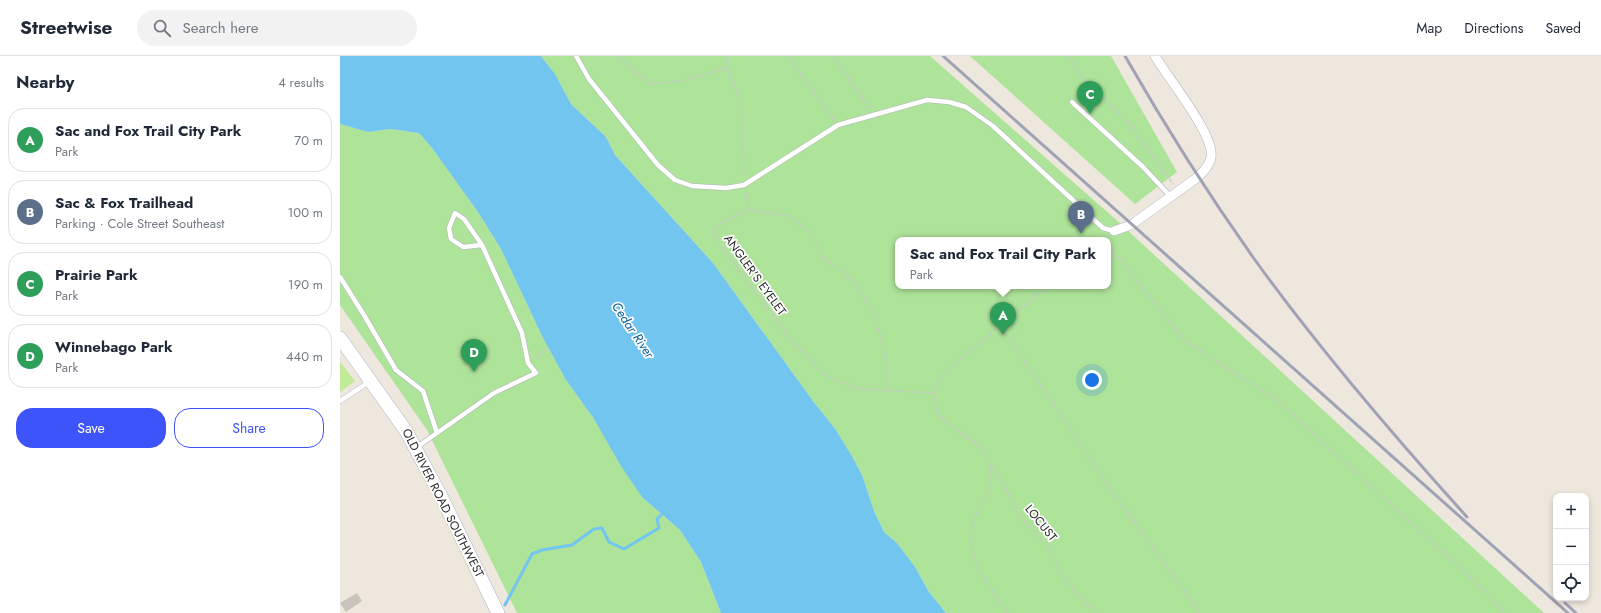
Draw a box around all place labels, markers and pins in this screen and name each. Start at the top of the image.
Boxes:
pin: C [1077,81,1103,114]
pin: B [1068,201,1094,234]
pin: A [990,302,1016,335]
pin: D [461,339,487,372]

